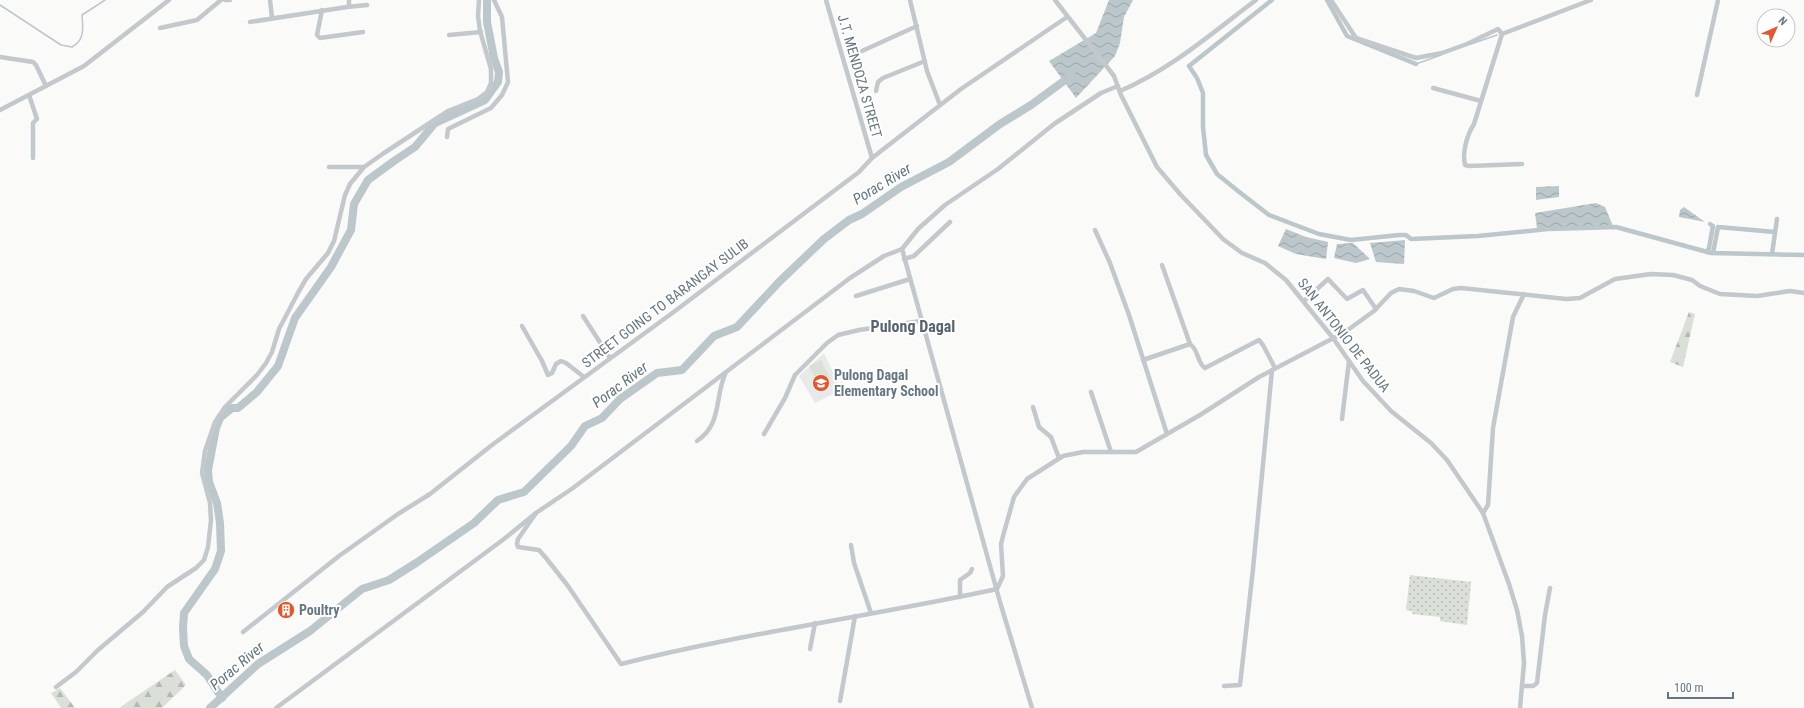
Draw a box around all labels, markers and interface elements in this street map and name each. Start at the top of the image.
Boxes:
north arrow [1756,8,1796,48]
street label: J.T. MENDOZA STREET [835,12,885,140]
text: N [1776,14,1790,28]
water label: Porac River [850,159,915,208]
street label: STREET GOING TO BARANGAY SULIB [579,235,751,371]
street label: SAN ANTONIO DE PADUA [1295,275,1393,395]
district label: Pulong Dagal [871,317,955,336]
water label: Porac River [589,358,652,412]
place label: Pulong Dagal Elementary School [834,367,939,399]
school or university icon: Pulong Dagal Elementary School [811,373,831,393]
building icon: Poultry [276,600,296,620]
place label: Poultry [299,602,340,618]
water label: Porac River [206,638,268,694]
scale bar [1668,674,1733,700]
text: 100 m [1674,681,1704,695]

